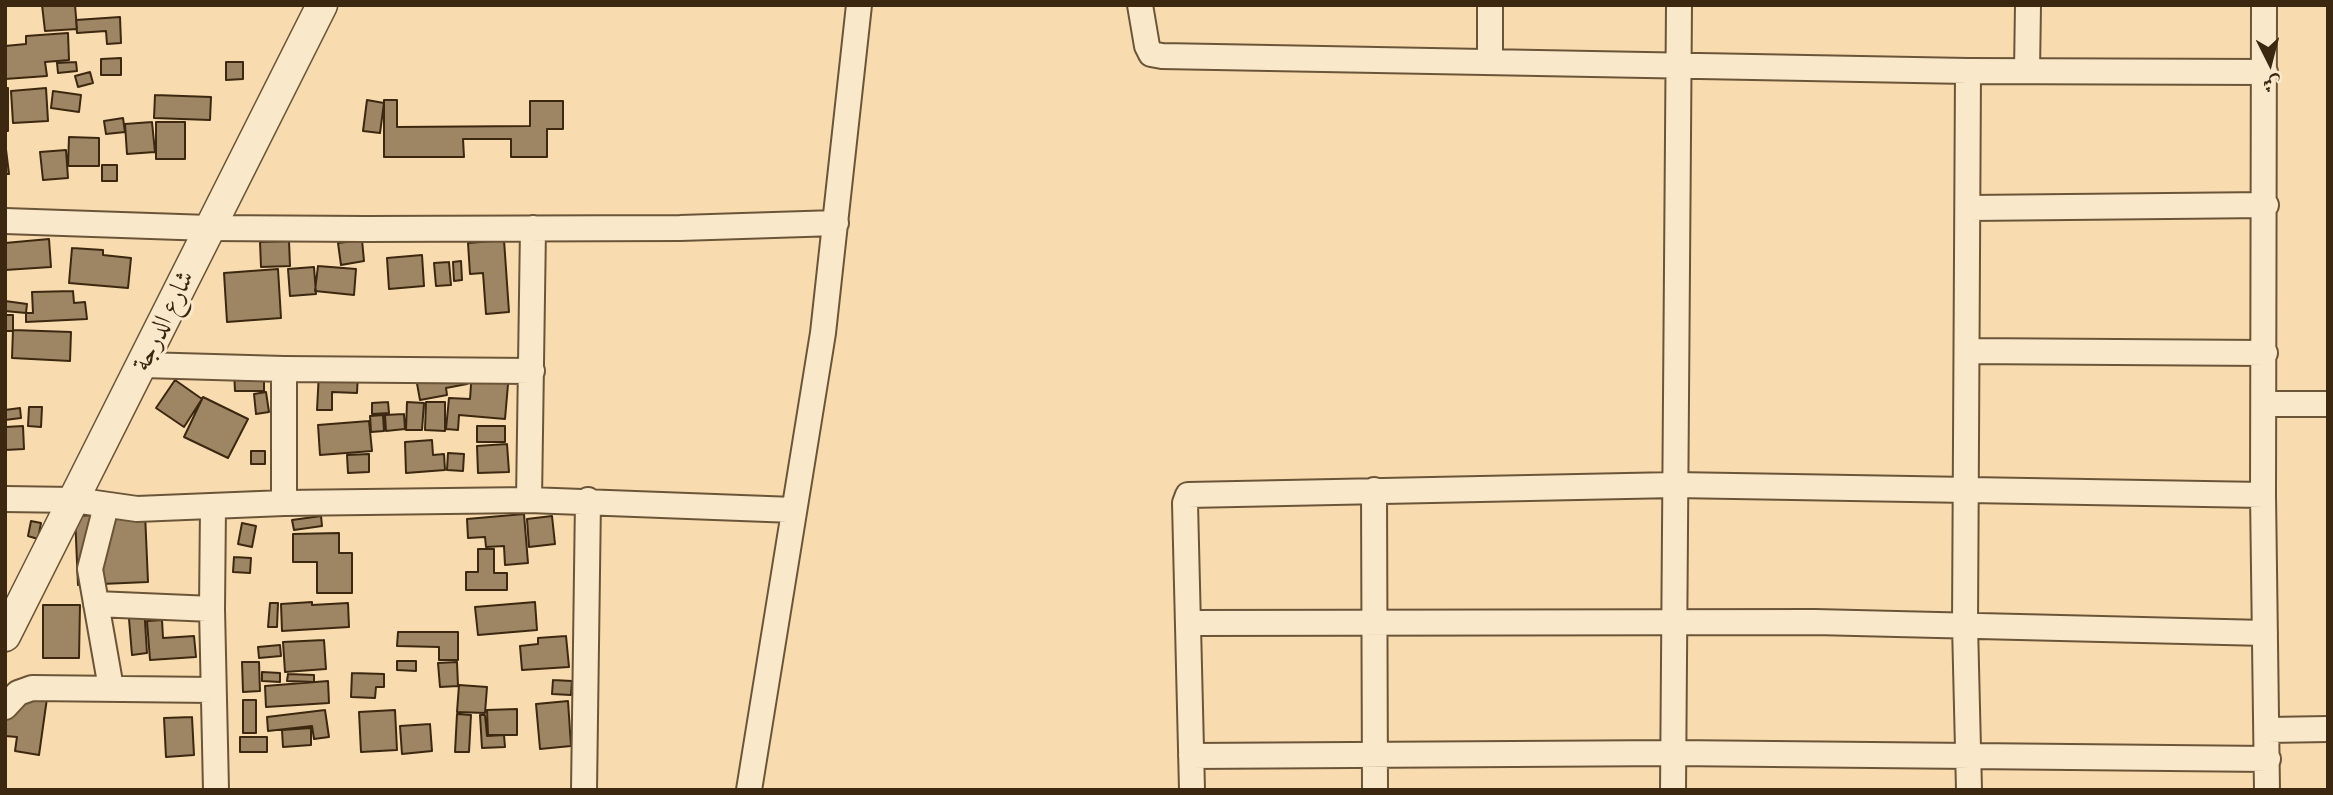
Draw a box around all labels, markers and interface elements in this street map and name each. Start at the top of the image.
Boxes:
north arrow [2235,28,2305,98]
text: ش [2262,71,2283,98]
street label: شارع الدرجة [126,265,202,377]

